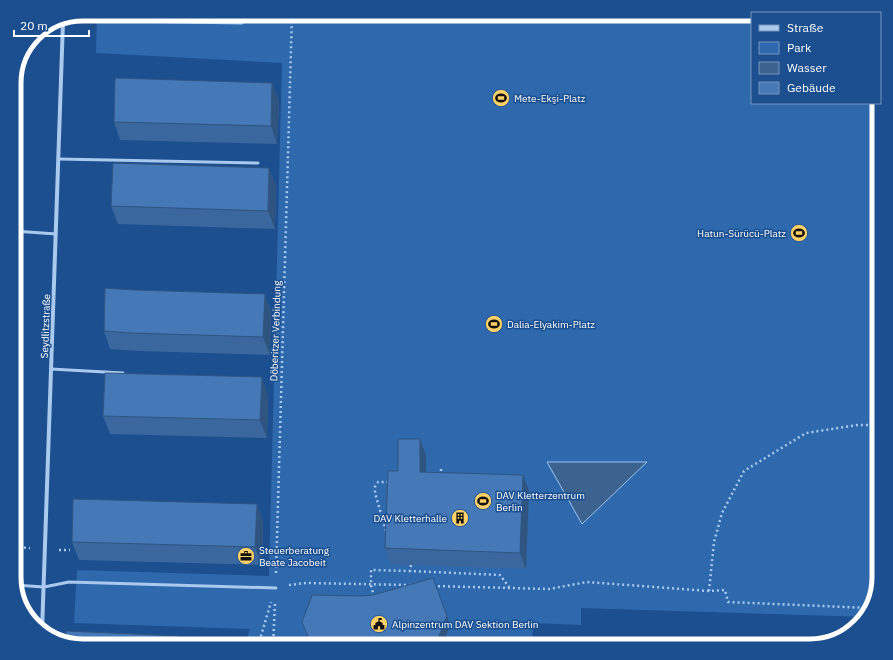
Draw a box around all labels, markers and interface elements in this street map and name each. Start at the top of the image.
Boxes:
scale bar [14,12,89,38]
legend [751,12,881,104]
text: 20 m [20,18,48,33]
text: Straße [787,20,824,35]
text: Park [787,40,812,55]
text: Wasser [787,60,827,75]
text: Gebäude [787,80,836,95]
sports icon: Mete-Ekşi-Platz [491,88,511,108]
place label: Mete-Ekşi-Platz [514,92,586,105]
sports icon: Hatun-Sürücü-Platz [789,223,809,243]
place label: Hatun-Sürücü-Platz [697,227,786,240]
street label: Döberitzer Verbindung [267,280,284,382]
street label: Seydlitzstraße [38,293,53,358]
sports icon: Dalia-Elyakim-Platz [484,314,504,334]
place label: Dalia-Elyakim-Platz [507,318,595,331]
place label: DAV Kletterzentrum Berlin [496,489,585,514]
sports icon: DAV Kletterzentrum Berlin [473,491,493,511]
building icon: DAV Kletterhalle [450,508,470,528]
place label: DAV Kletterhalle [373,512,448,525]
place label: Steuerberatung Beate Jacobeit [259,544,330,569]
office icon: Steuerberatung Beate Jacobeit [236,546,256,566]
public building icon: Alpinzentrum DAV Sektion Berlin [369,614,389,634]
place label: Alpinzentrum DAV Sektion Berlin [392,618,539,631]

